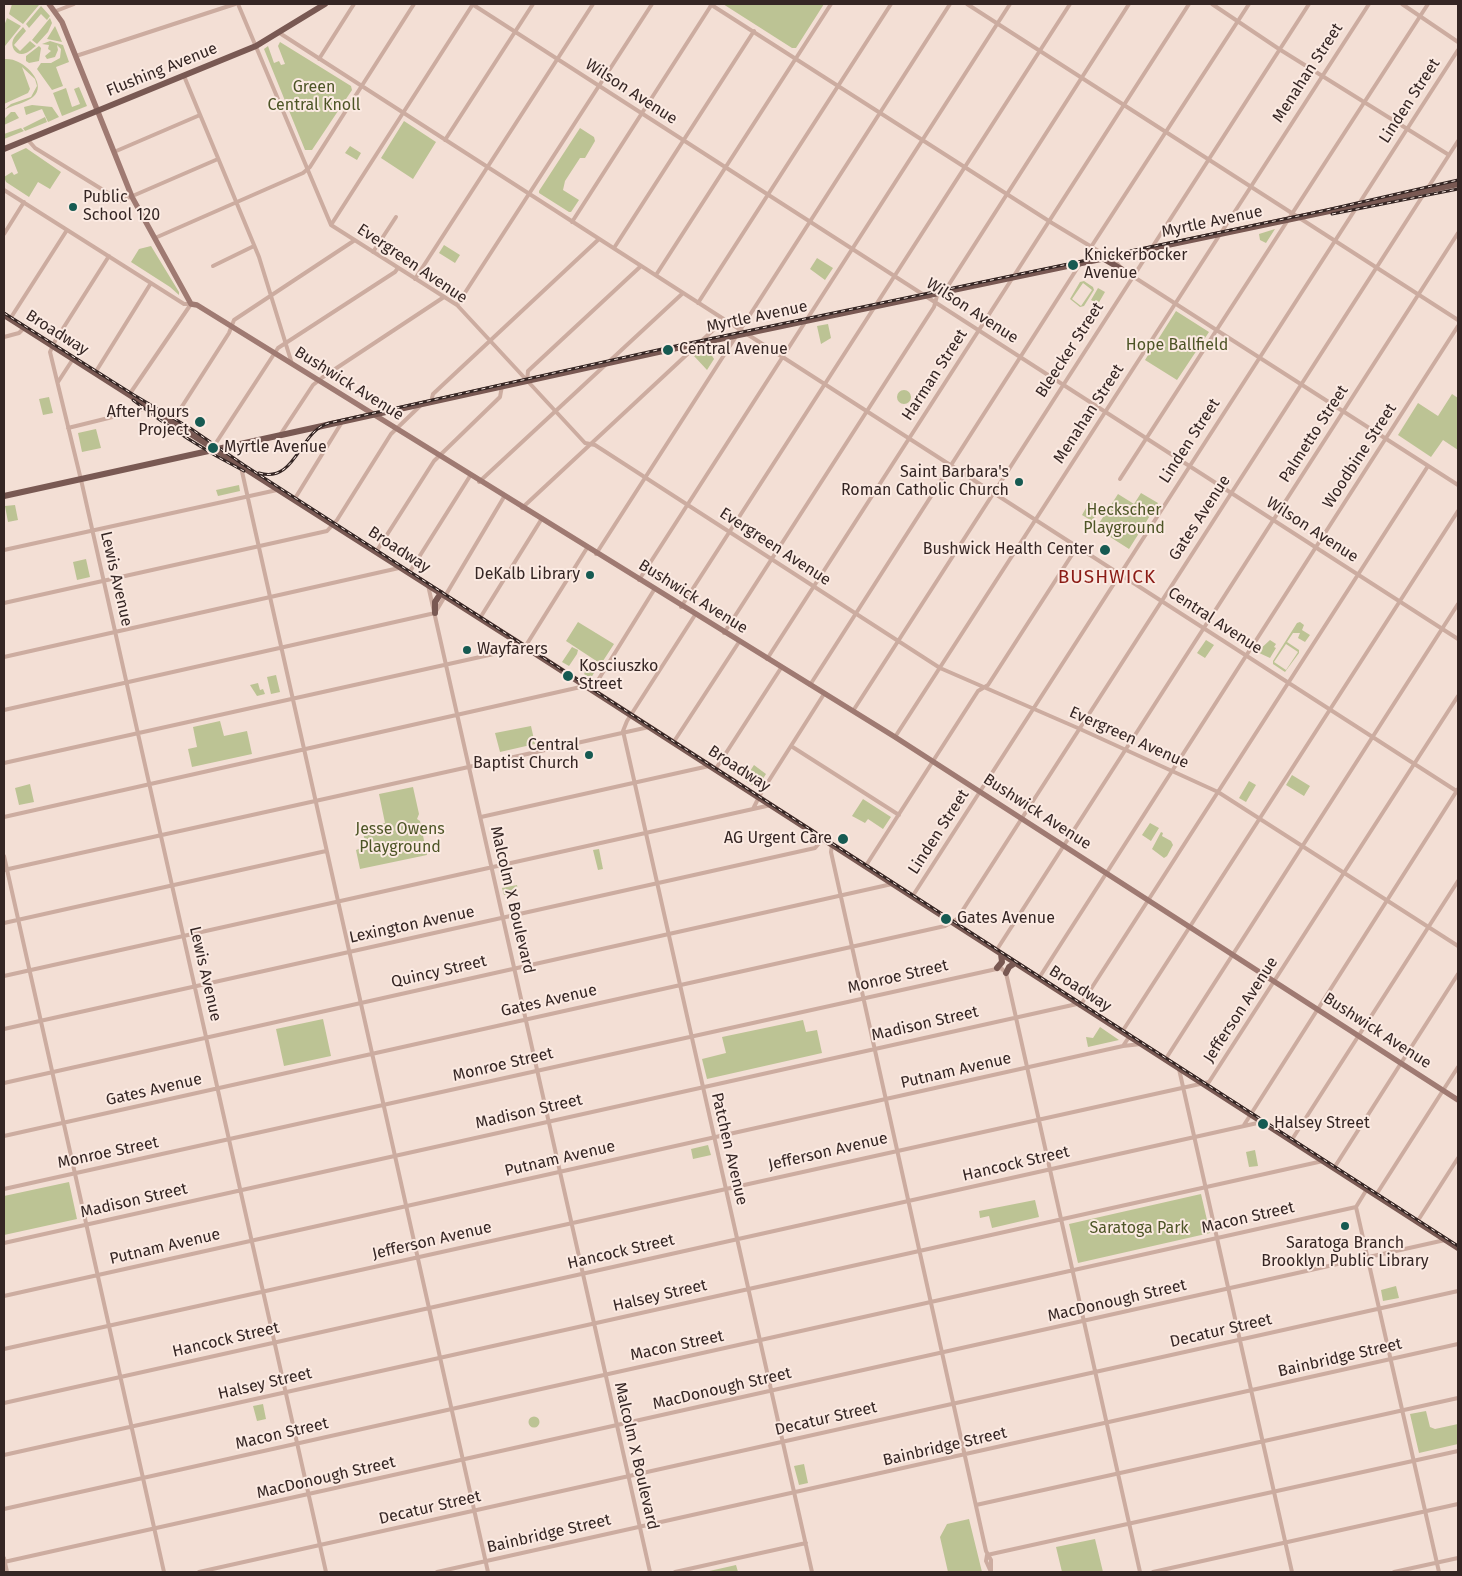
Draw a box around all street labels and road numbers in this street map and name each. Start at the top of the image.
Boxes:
street label: Menahan Street [1269,20,1347,126]
street label: Flushing Avenue [104,39,220,101]
street label: Wilson Avenue [581,55,681,129]
street label: Linden Street [1375,55,1445,147]
street label: Myrtle Avenue [1160,202,1264,242]
street label: Evergreen Avenue [353,220,471,308]
street label: Wilson Avenue [922,274,1022,348]
street label: Myrtle Avenue [705,297,809,337]
street label: Bleecker Street [1032,299,1108,401]
street label: Broadway [22,306,92,360]
street label: Harman Street [898,326,972,424]
street label: Bushwick Avenue [291,343,407,425]
street label: Menahan Street [1050,361,1128,467]
street label: Palmetto Street [1275,382,1353,486]
street label: Linden Street [1155,395,1225,487]
street label: Woodbine Street [1319,400,1401,512]
street label: Gates Avenue [1165,472,1235,564]
street label: Wilson Avenue [1262,493,1362,567]
street label: Evergreen Avenue [716,504,834,590]
street label: Broadway [364,523,434,577]
street label: Lewis Avenue [96,530,136,628]
street label: Bushwick Avenue [635,556,751,638]
street label: Central Avenue [1164,583,1266,659]
street label: Evergreen Avenue [1066,703,1192,773]
street label: Broadway [704,742,774,796]
street label: Bushwick Avenue [979,770,1095,854]
street label: Linden Street [904,786,974,878]
street label: Malcolm X Boulevard [486,824,538,976]
street label: Lexington Avenue [348,902,476,948]
street label: Lewis Avenue [185,925,225,1023]
street label: Quincy Street [389,952,489,992]
street label: Jefferson Avenue [1200,953,1282,1067]
street label: Monroe Street [846,956,950,998]
street label: Broadway [1045,962,1115,1016]
street label: Gates Avenue [499,981,599,1021]
street label: Bushwick Avenue [1319,989,1435,1073]
street label: Madison Street [870,1002,980,1046]
street label: Monroe Street [451,1044,555,1086]
street label: Putnam Avenue [899,1049,1013,1093]
street label: Gates Avenue [104,1070,204,1110]
street label: Madison Street [474,1090,584,1134]
street label: Patchen Avenue [707,1091,751,1207]
street label: Jefferson Avenue [766,1129,890,1175]
street label: Monroe Street [56,1133,160,1173]
street label: Putnam Avenue [503,1137,617,1181]
street label: Hancock Street [961,1142,1071,1186]
street label: Madison Street [79,1179,189,1223]
street label: Macon Street [1200,1198,1296,1238]
street label: Jefferson Avenue [370,1218,494,1264]
street label: Putnam Avenue [108,1225,222,1269]
street label: Hancock Street [566,1230,676,1274]
street label: Halsey Street [611,1276,709,1316]
street label: MacDonough Street [1046,1276,1188,1326]
street label: Decatur Street [1168,1310,1274,1352]
street label: Hancock Street [171,1318,281,1362]
street label: Macon Street [629,1327,725,1365]
street label: Bainbridge Street [1276,1334,1404,1382]
street label: Halsey Street [216,1364,314,1404]
street label: MacDonough Street [651,1364,793,1414]
street label: Malcolm X Boulevard [610,1380,662,1532]
street label: Decatur Street [773,1398,879,1440]
street label: Macon Street [234,1414,330,1454]
street label: Bainbridge Street [881,1423,1009,1471]
street label: MacDonough Street [255,1453,397,1503]
street label: Decatur Street [377,1487,483,1529]
street label: Bainbridge Street [485,1510,613,1558]

